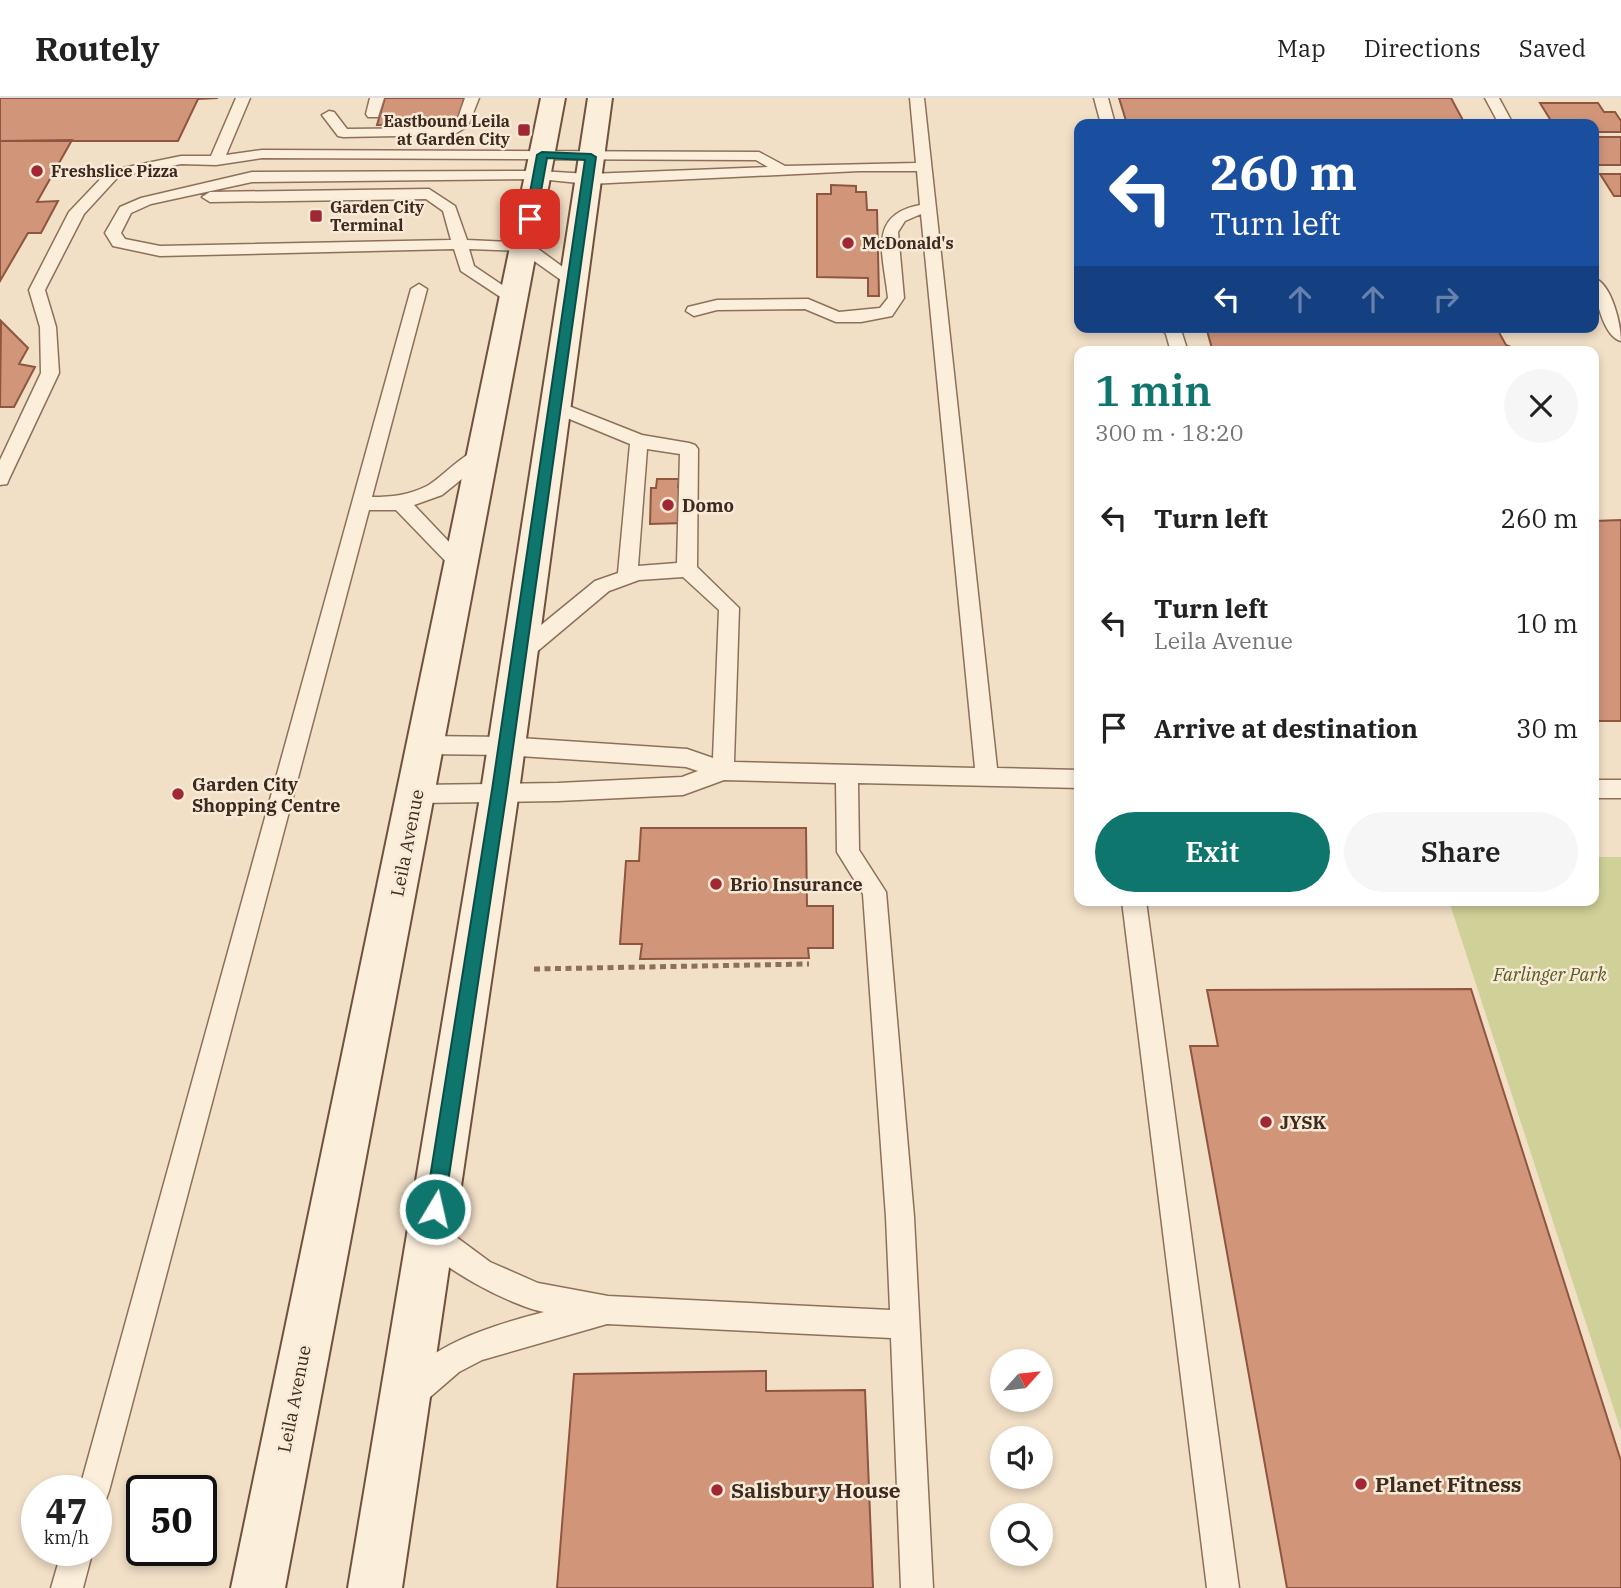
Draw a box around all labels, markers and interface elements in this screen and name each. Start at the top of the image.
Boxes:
text: Routely [35,27,160,70]
text: Map [1277,32,1326,64]
text: Directions [1364,32,1481,64]
text: Saved [1519,32,1586,64]
place label: Eastbound Leila at Garden City [383,111,511,149]
marker: Eastbound Leila at Garden City [516,122,532,138]
text: 260 m [1210,140,1357,203]
icon: left [1095,147,1186,238]
place label: Freshslice Pizza [51,161,178,181]
marker: Freshslice Pizza [29,163,45,179]
pin [500,189,560,249]
place label: Garden City Terminal [330,197,425,235]
icon: arrive [511,200,549,238]
text: Turn left [1210,202,1341,244]
marker: Garden City Terminal [308,208,324,224]
place label: McDonald's [862,233,954,253]
marker: McDonald's [840,235,856,251]
icon: left [1208,280,1246,318]
icon: ahead [1281,280,1319,318]
icon: ahead [1354,280,1392,318]
icon: right [1427,280,1465,318]
text: 1 min [1095,363,1212,418]
button: close [1504,369,1578,443]
text: 300 m · 18:20 [1095,417,1244,447]
place label: Domo [682,494,734,517]
marker: Domo [660,497,676,513]
icon: left [1095,499,1133,537]
text: Turn left [1154,501,1268,535]
text: 260 m [1500,501,1578,535]
text: Turn left [1154,591,1268,625]
icon: left [1095,604,1133,642]
text: 10 m [1516,606,1578,640]
text: Leila Avenue [1154,625,1293,655]
icon: arrive [1095,709,1133,747]
text: Arrive at destination [1154,711,1418,745]
text: 30 m [1516,711,1578,745]
place label: Garden City Shopping Centre [192,773,341,817]
marker: Garden City Shopping Centre [170,786,186,802]
street label: Leila Avenue [385,787,429,899]
button: Exit [1095,812,1330,892]
button: Share [1344,812,1578,892]
place label: Brio Insurance [730,873,863,896]
marker: Brio Insurance [708,876,724,892]
park label: Farlinger Park [1492,963,1607,986]
place label: JYSK [1280,1111,1327,1134]
marker: JYSK [1258,1114,1274,1130]
position arrow [398,1172,472,1246]
street label: Leila Avenue [272,1343,316,1455]
north arrow [990,1349,1054,1412]
map controls [990,1349,1053,1566]
button: sound [990,1426,1053,1489]
place label: Planet Fitness [1375,1470,1521,1498]
speed limit sign: 50 [126,1475,217,1566]
place label: Salisbury House [731,1476,901,1504]
marker: Planet Fitness [1353,1476,1369,1492]
marker: Salisbury House [709,1482,725,1498]
text: 47 [45,1488,88,1534]
button: search [990,1503,1053,1566]
text: km/h [44,1526,89,1549]

